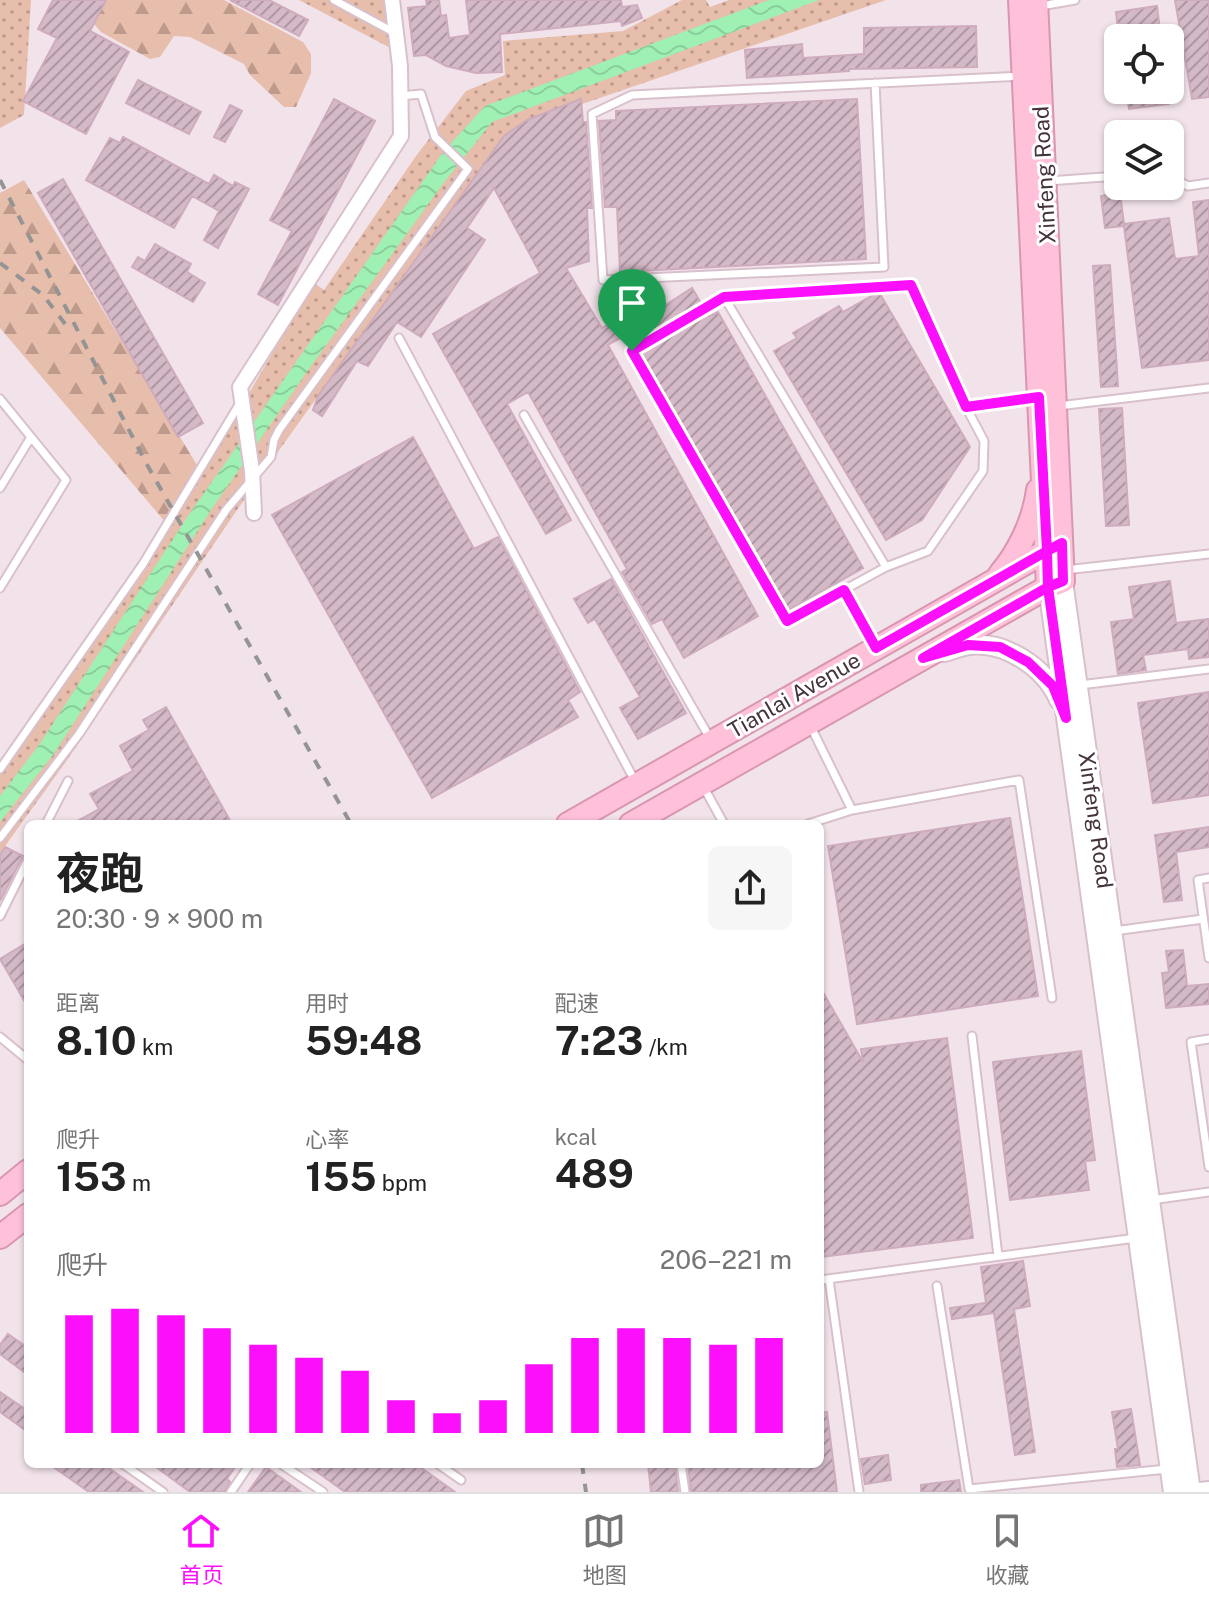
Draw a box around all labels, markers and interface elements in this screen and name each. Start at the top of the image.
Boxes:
map controls [1104,24,1184,200]
button: locate [1104,24,1184,104]
street label: Xinfeng Road [1027,105,1061,245]
button: layers [1104,120,1184,200]
pin [598,269,666,351]
icon: arrive [610,281,654,325]
street label: Tianlai Avenue [723,647,865,743]
street label: Xinfeng Road [1074,750,1118,890]
button: share [708,846,792,930]
text: 夜跑 [56,847,144,899]
text: 20:30 · 9 × 900 m [56,903,263,934]
text: 距离 [56,990,100,1016]
text: 用时 [305,990,349,1016]
text: 配速 [555,990,599,1016]
text: 8.10 [56,1017,137,1064]
text: 59:48 [305,1017,422,1064]
text: 7:23 [555,1017,643,1064]
text: km [137,1034,173,1060]
text: /km [643,1034,688,1060]
text: kcal [555,1124,597,1150]
text: 爬升 [56,1126,100,1152]
text: 心率 [305,1126,349,1152]
text: 489 [555,1150,634,1197]
text: 153 [56,1153,127,1200]
text: 155 [305,1153,376,1200]
text: m [127,1170,151,1196]
text: bpm [376,1170,427,1196]
text: 206–221 m [660,1244,792,1275]
text: 爬升 [56,1249,108,1280]
tab: 首页 [179,1509,224,1589]
tab: 地图 [582,1509,627,1589]
tab: 收藏 [985,1509,1030,1589]

